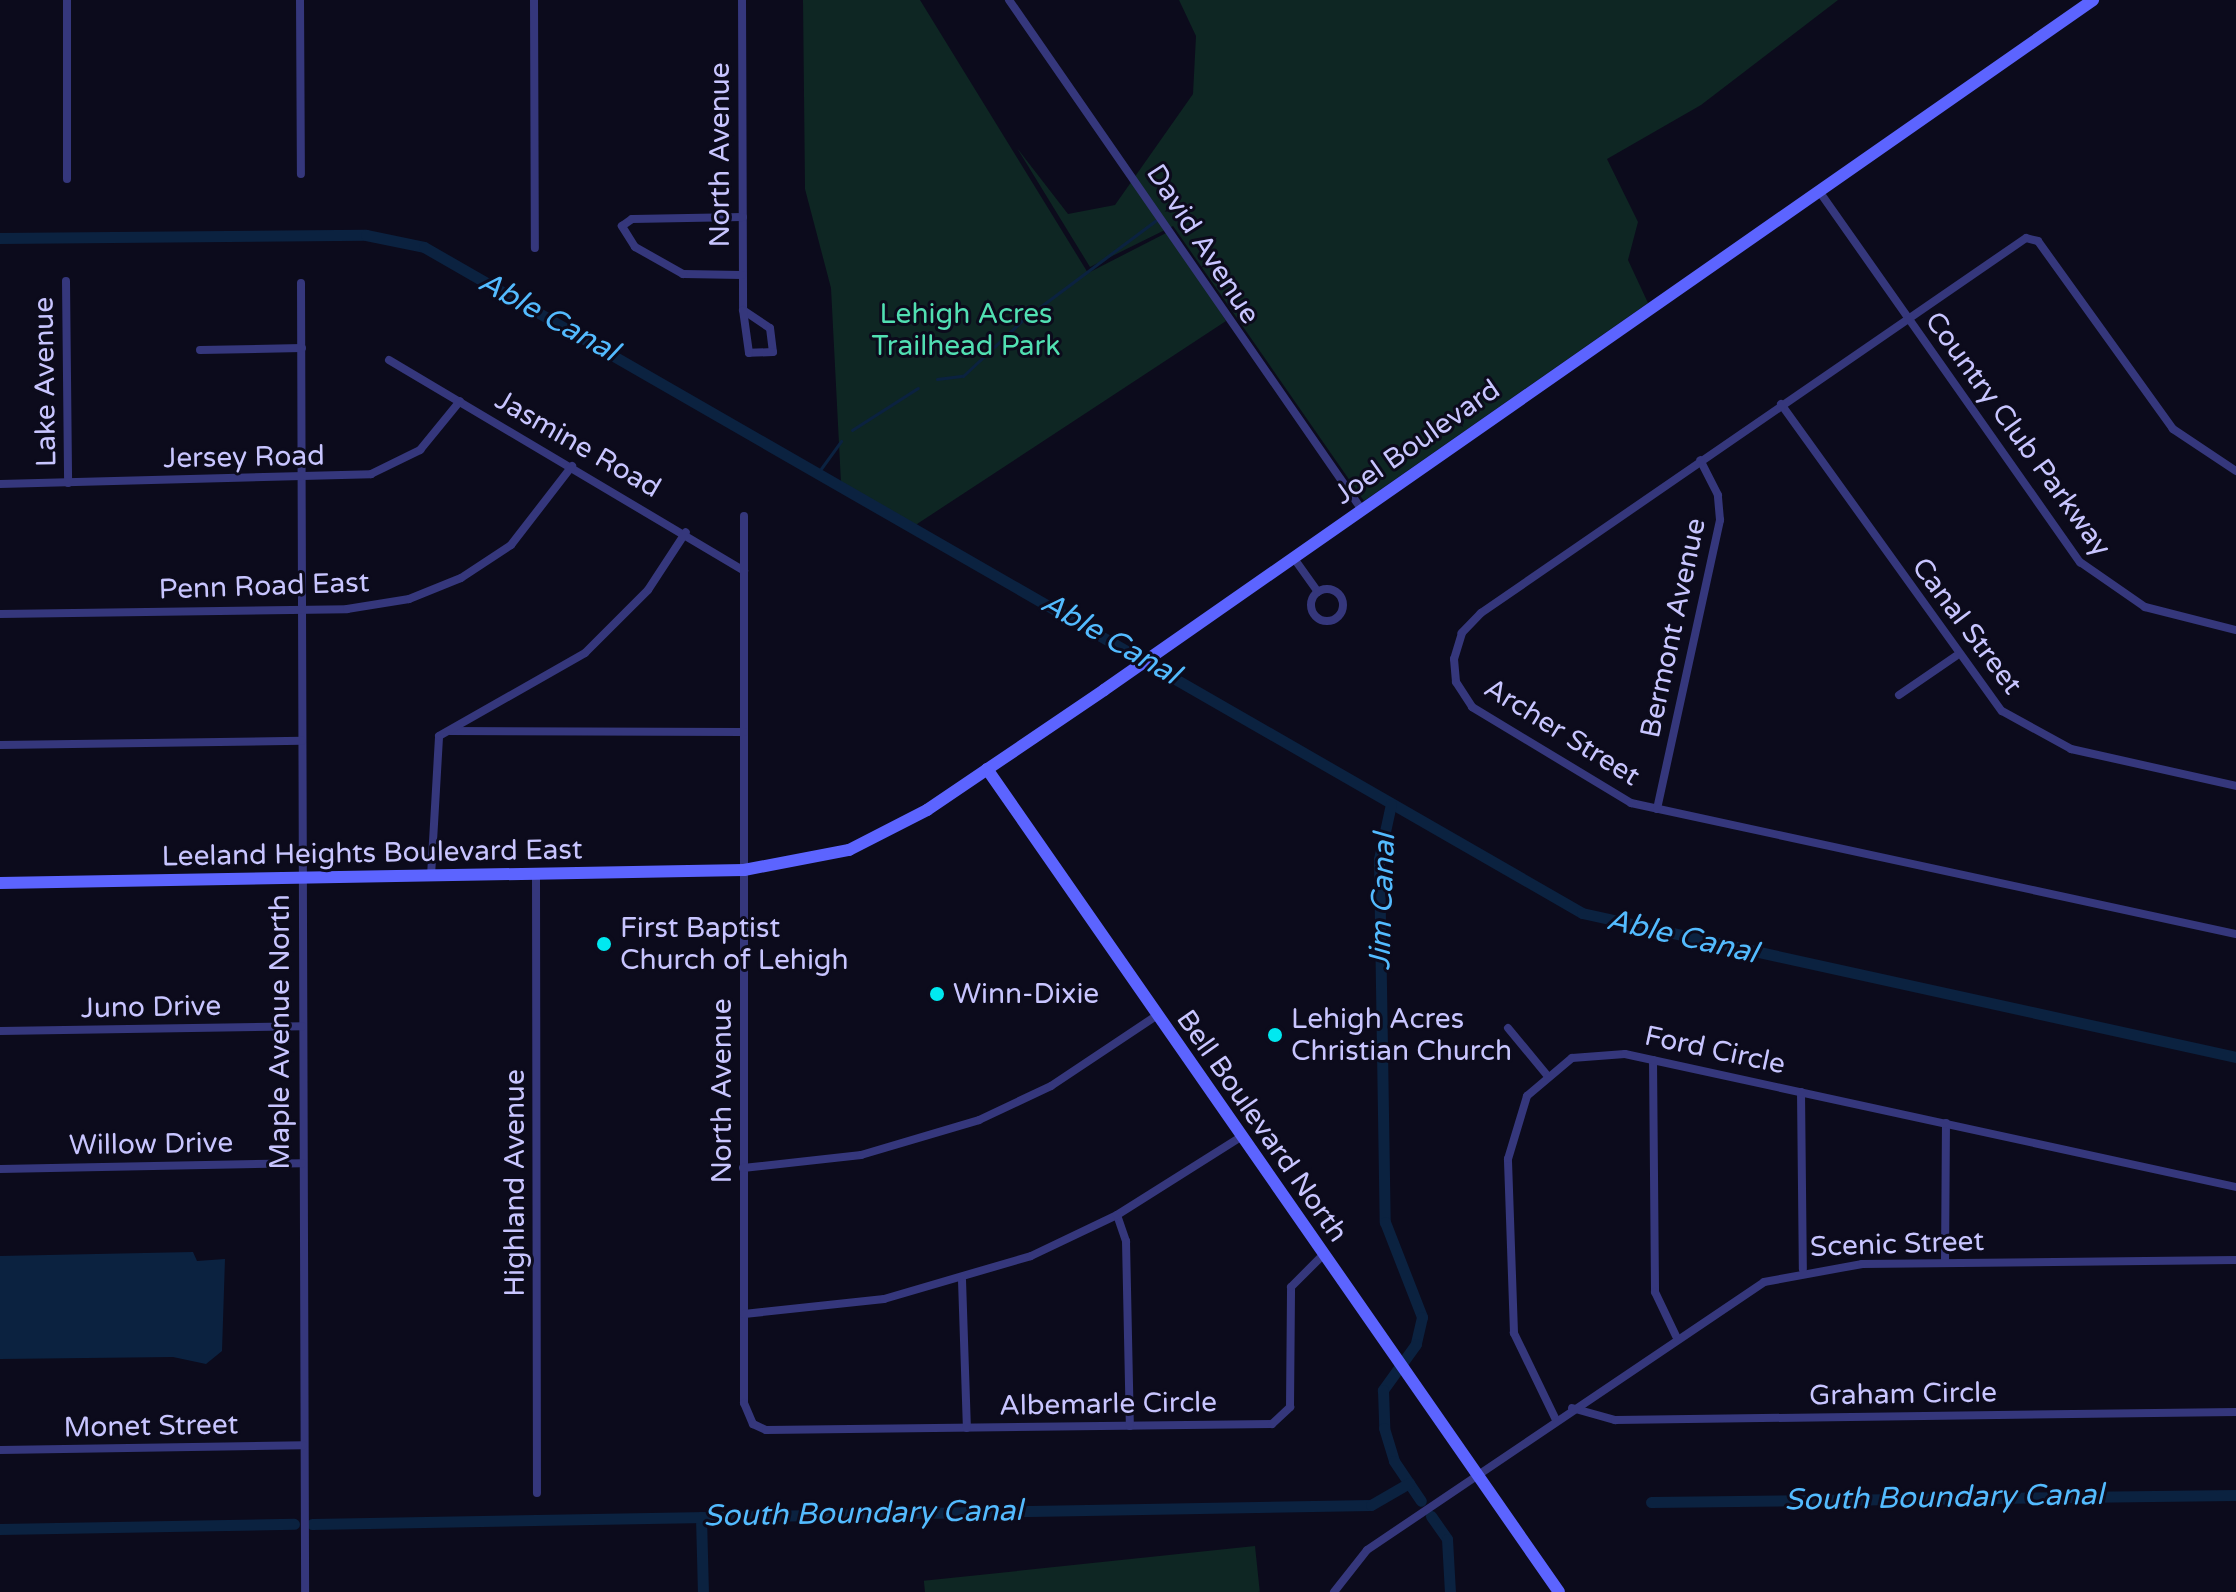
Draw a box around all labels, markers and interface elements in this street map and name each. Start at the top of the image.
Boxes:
street label: North Avenue [703,62,737,248]
street label: David Avenue [1139,158,1267,330]
water label: Able Canal [472,264,624,370]
street label: Lake Avenue [27,297,63,467]
park label: Lehigh Acres Trailhead Park [871,297,1061,363]
street label: Country Club Parkway [1918,305,2118,563]
street label: Joel Boulevard [1328,372,1506,512]
street label: Jasmine Road [489,383,667,505]
street label: Jersey Road [163,439,325,475]
street label: Bermont Avenue [1633,515,1713,741]
street label: Canal Street [1905,551,2029,701]
street label: Penn Road East [158,566,370,606]
water label: Able Canal [1034,585,1186,693]
street label: Archer Street [1478,671,1646,793]
street label: Leeland Heights Boulevard East [161,833,583,873]
water label: Jim Canal [1363,833,1403,971]
street label: Maple Avenue North [263,894,297,1170]
water label: Able Canal [1603,902,1761,972]
place label: First Baptist Church of Lehigh [620,911,849,977]
marker: First Baptist Church of Lehigh [595,935,613,953]
place label: Winn-Dixie [953,977,1099,1011]
marker: Winn-Dixie [928,985,946,1003]
street label: Juno Drive [81,989,221,1025]
street label: North Avenue [705,998,739,1184]
place label: Lehigh Acres Christian Church [1291,1002,1512,1068]
street label: Bell Boulevard North [1169,1003,1355,1249]
street label: Ford Circle [1642,1019,1788,1081]
marker: Lehigh Acres Christian Church [1266,1026,1284,1044]
street label: Highland Avenue [498,1069,532,1297]
street label: Willow Drive [69,1126,233,1162]
street label: Scenic Street [1809,1224,1985,1264]
street label: Graham Circle [1809,1376,1997,1412]
street label: Albemarle Circle [999,1385,1217,1423]
street label: Monet Street [63,1408,239,1444]
water label: South Boundary Canal [1784,1477,2104,1519]
water label: South Boundary Canal [703,1493,1023,1535]

